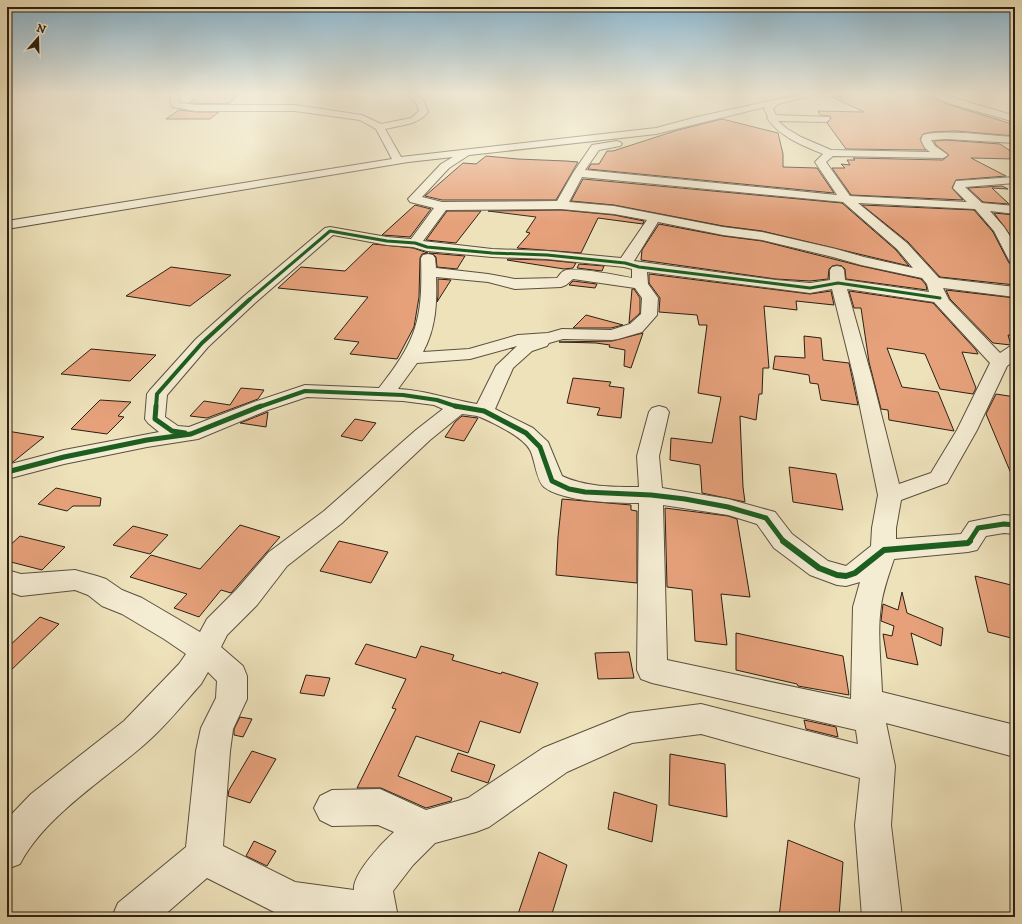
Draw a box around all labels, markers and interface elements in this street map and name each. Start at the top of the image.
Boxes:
north arrow [18,18,58,58]
text: N [34,21,48,38]

